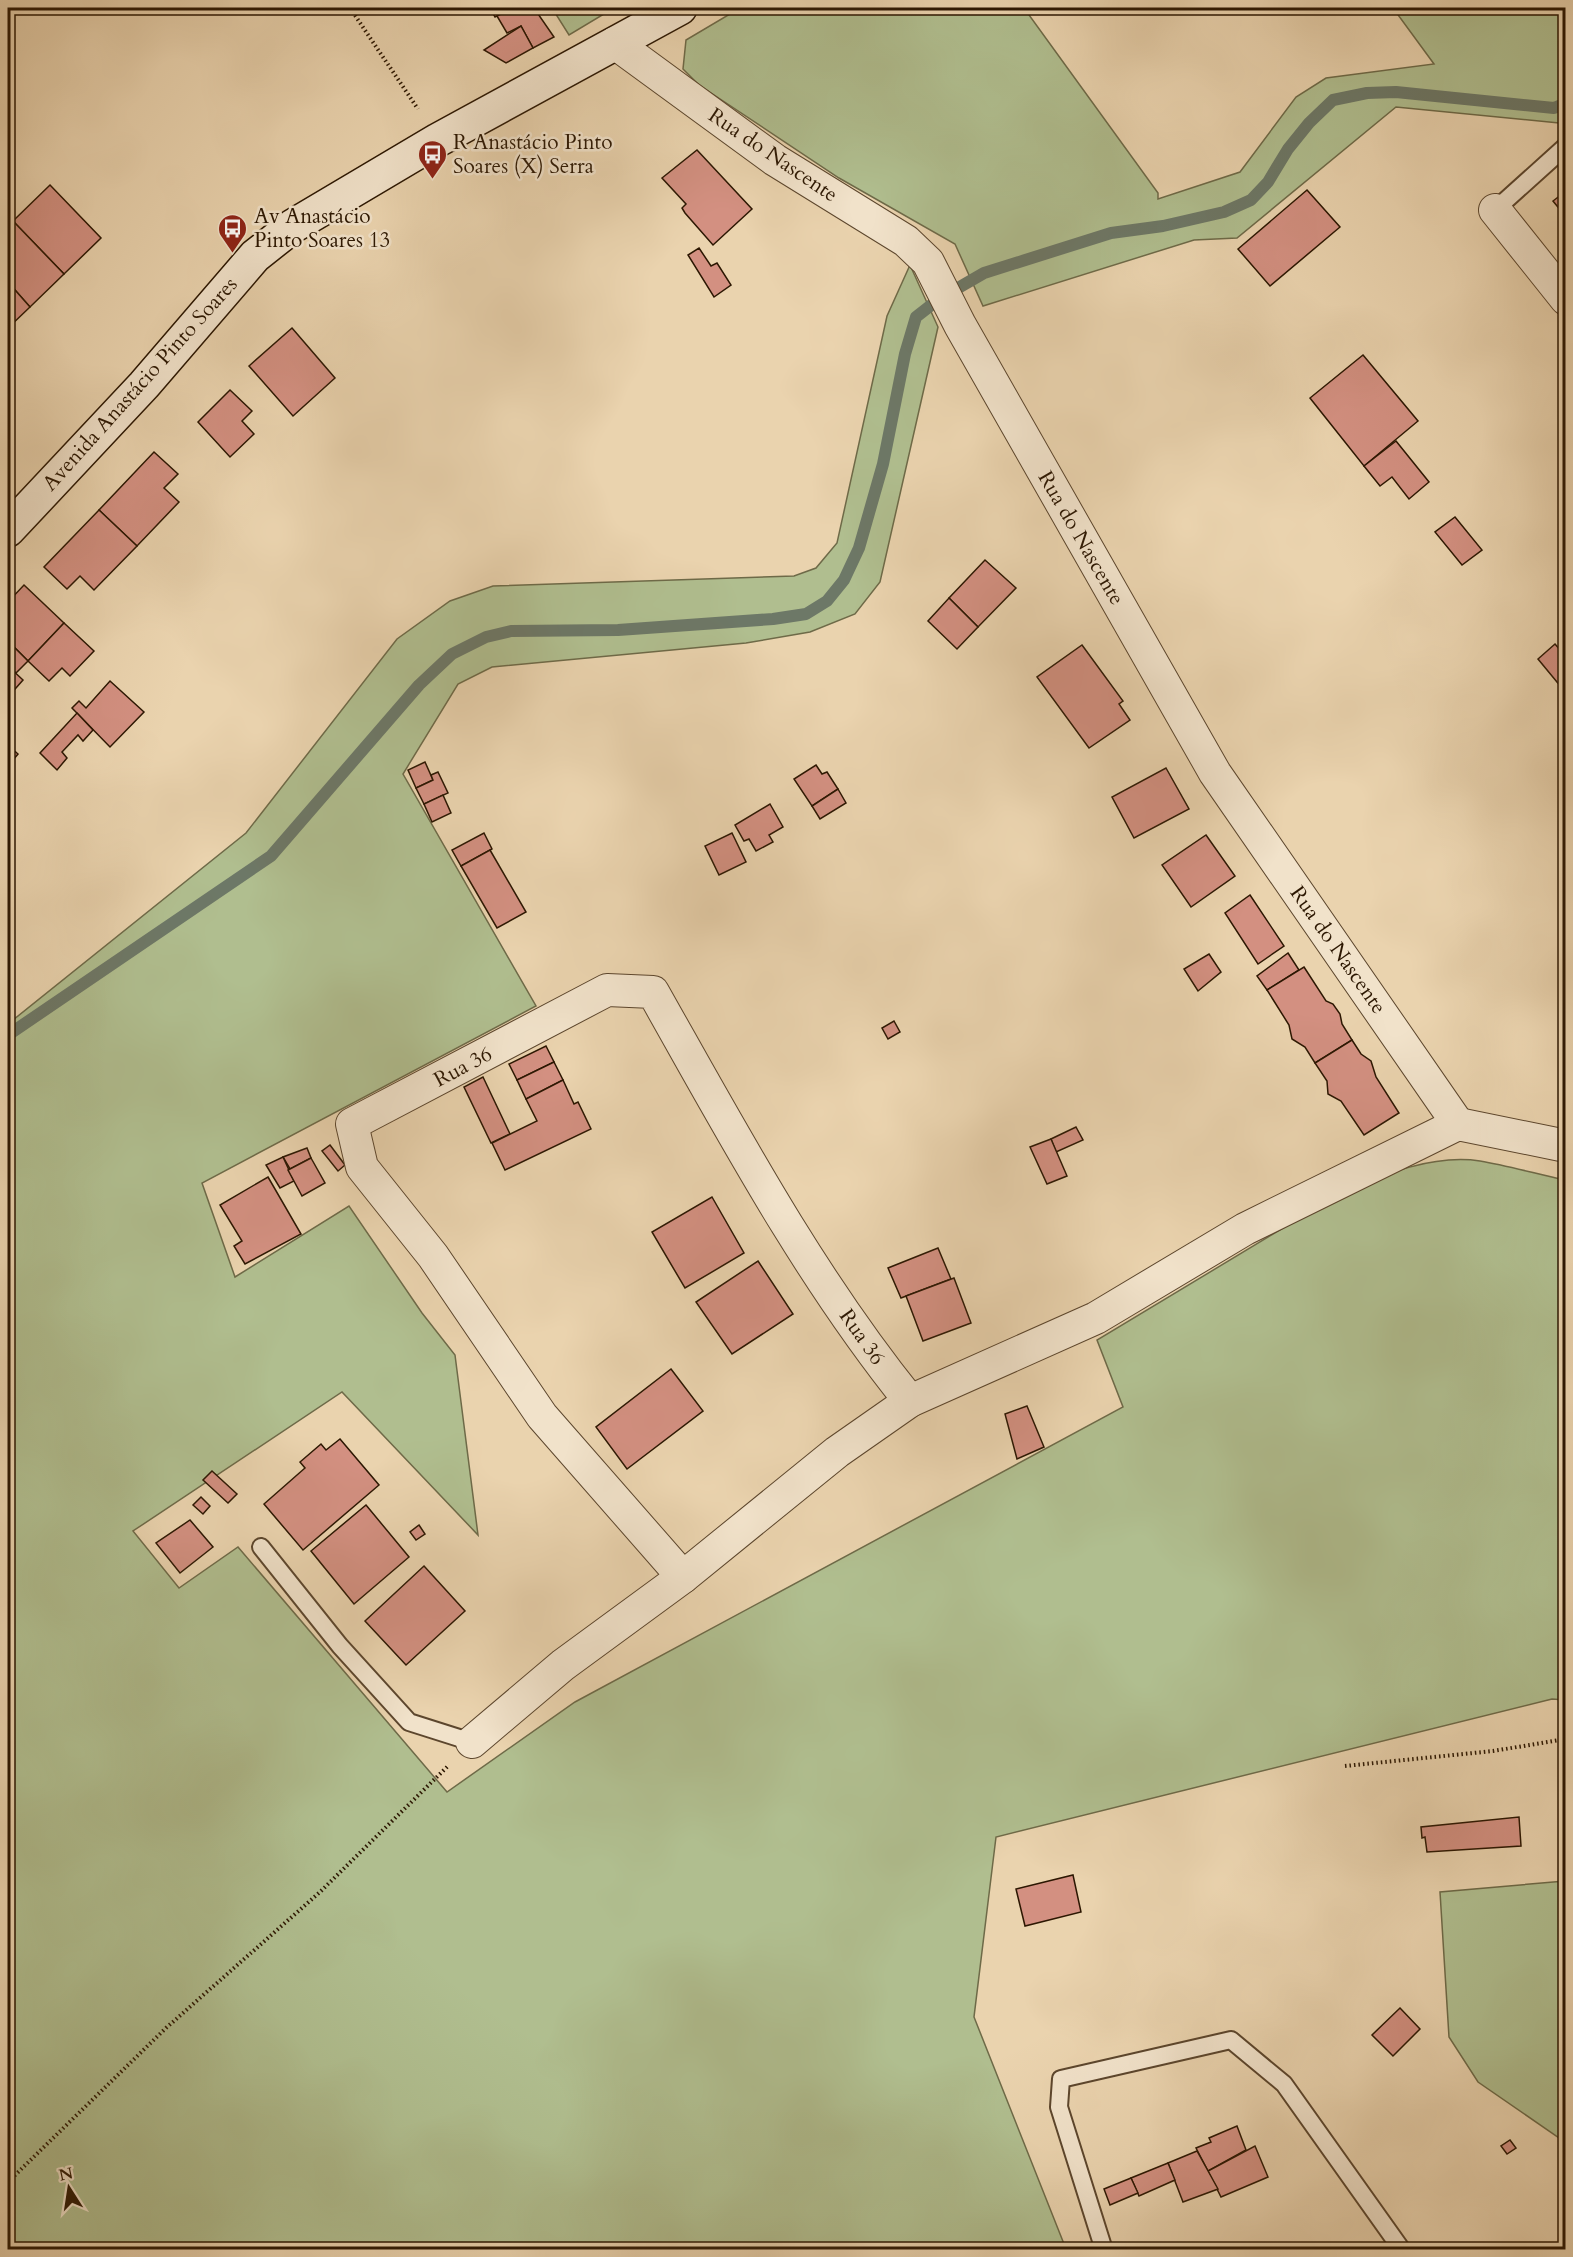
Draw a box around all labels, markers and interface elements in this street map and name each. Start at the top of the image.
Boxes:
street label: Rua do Nascente [703,101,843,209]
place label: R Anastácio Pinto Soares (X) Serra [453,128,613,181]
bus stop icon: R Anastácio Pinto Soares (X) Serra [416,138,448,180]
place label: Av Anastácio Pinto Soares 13 [254,202,390,255]
bus stop icon: Av Anastácio Pinto Soares 13 [217,212,249,254]
street label: Avenida Anastácio Pinto Soares [36,271,244,497]
street label: Rua do Nascente [1031,466,1131,610]
street label: Rua do Nascente [1283,880,1393,1020]
street label: Rua 36 [429,1040,497,1094]
street label: Rua 36 [832,1303,892,1371]
north arrow [39,2158,99,2218]
text: N [57,2162,75,2187]

